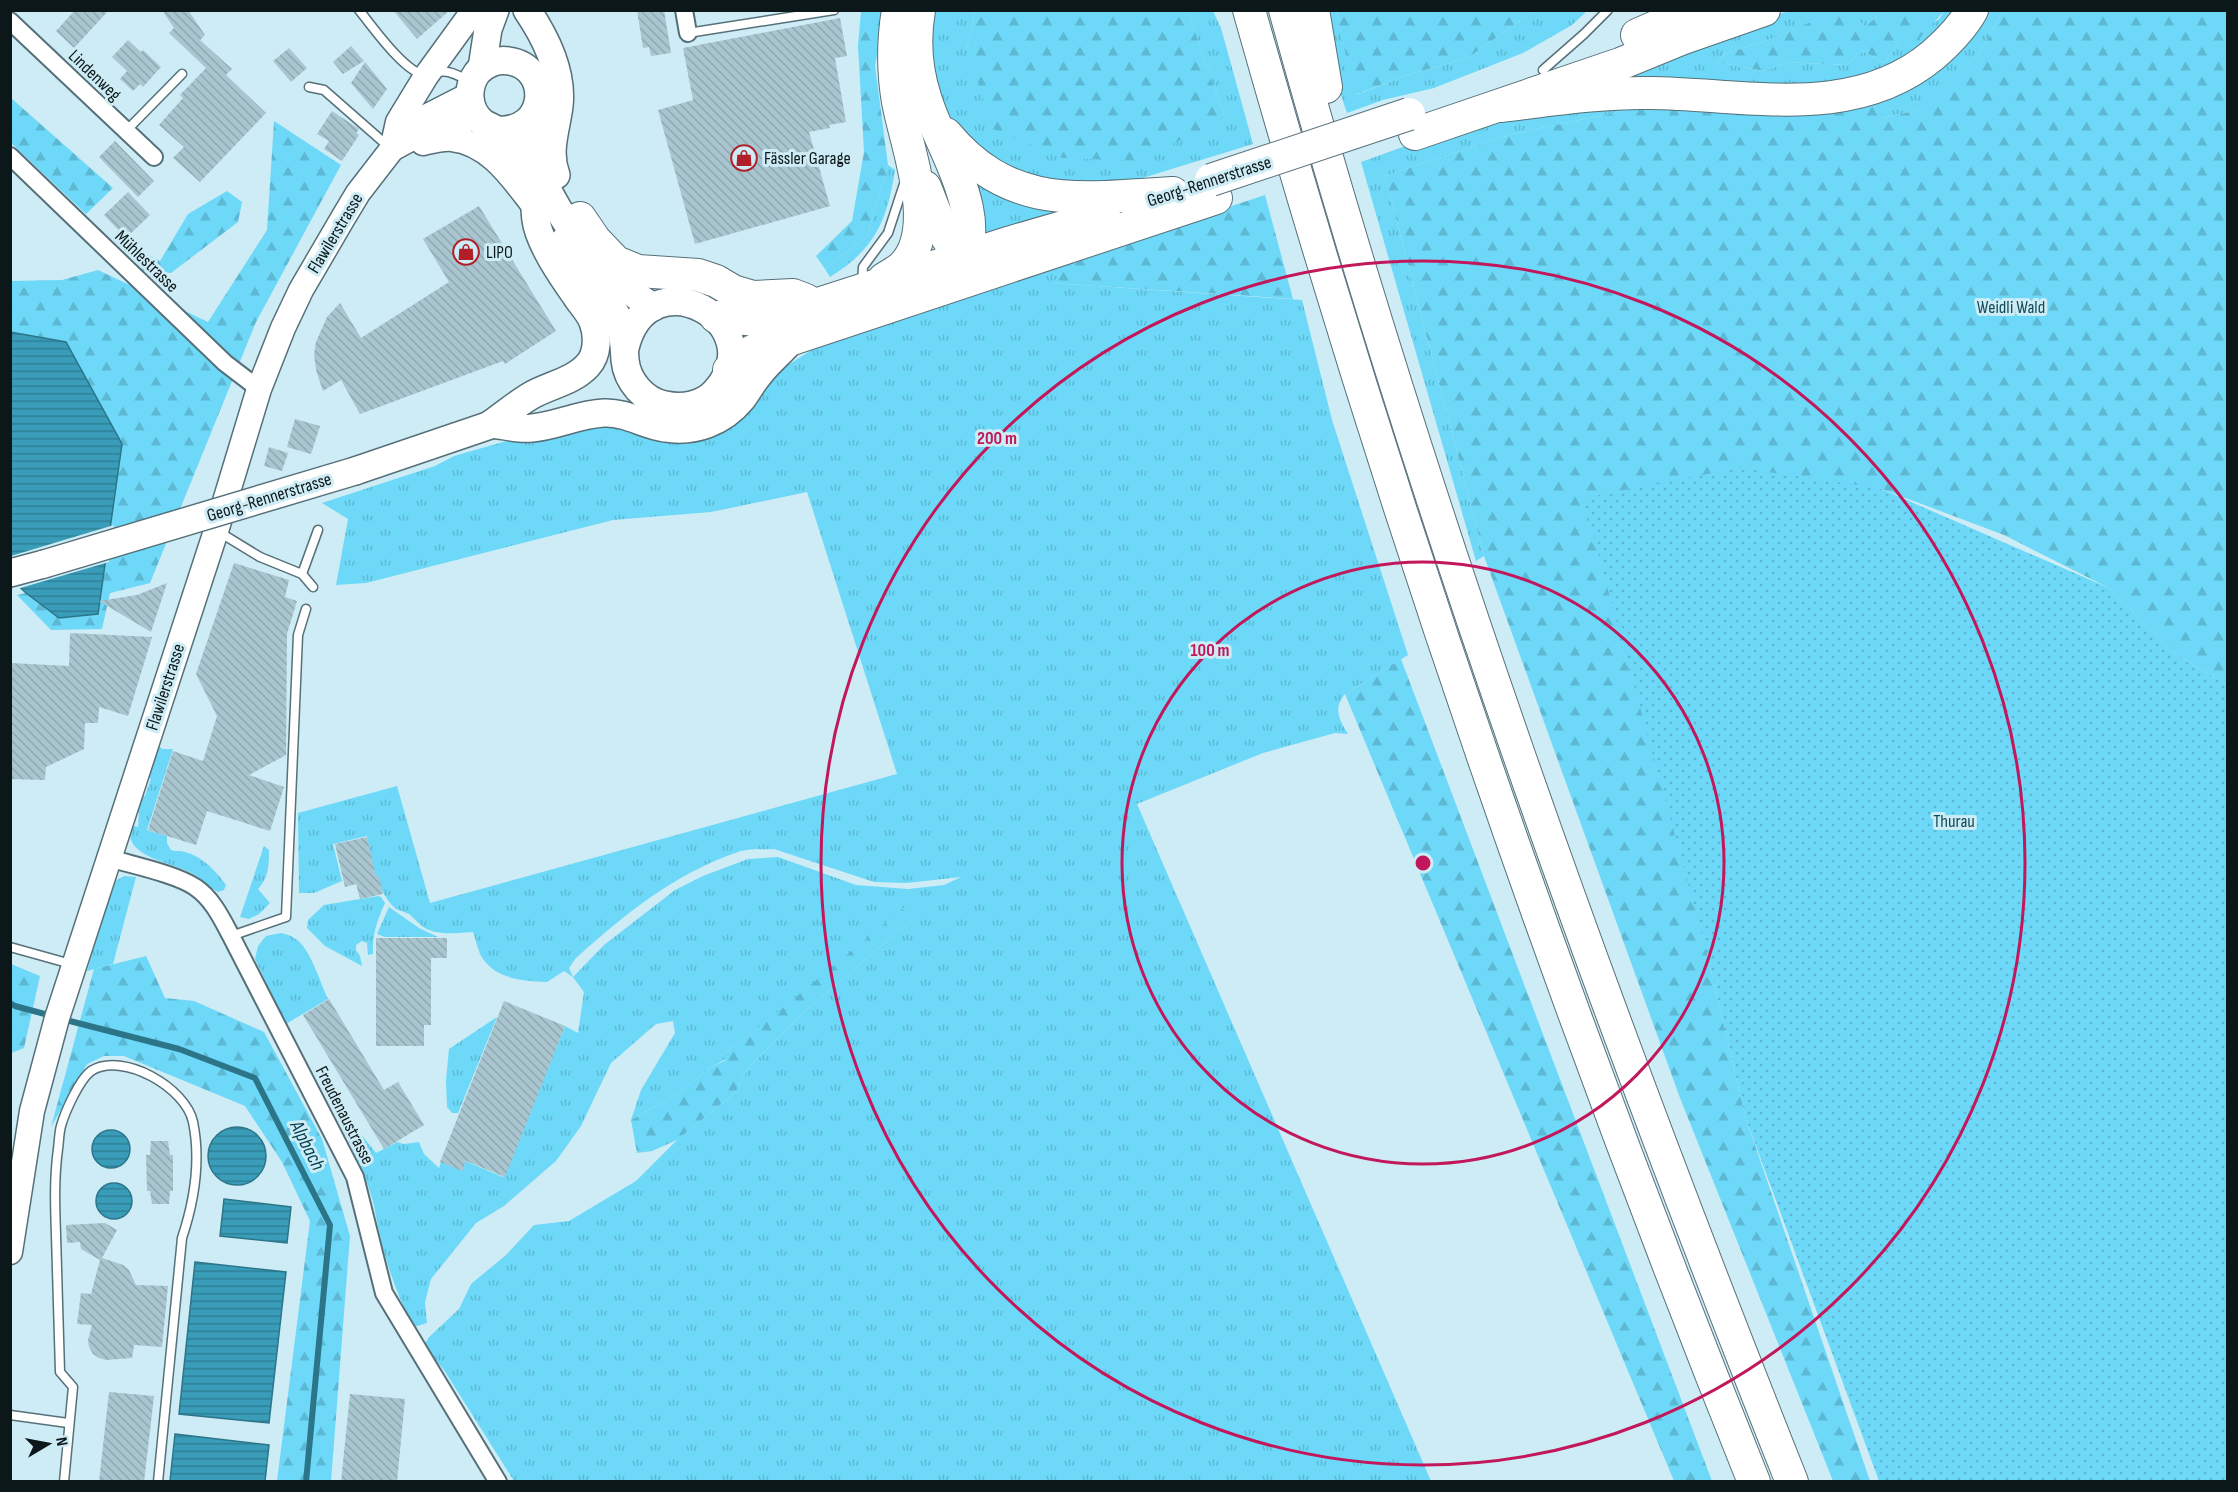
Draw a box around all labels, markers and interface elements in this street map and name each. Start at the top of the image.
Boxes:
street label: Lindenweg [64,45,125,105]
shop icon: Fässler Garage [729,143,759,173]
place label: Fässler Garage [764,148,851,169]
street label: Georg-Rennerstrasse [1144,152,1274,211]
street label: Flawilerstrasse [303,189,368,277]
street label: Mühlestrasse [111,226,183,297]
shop icon: LIPO [451,237,481,267]
place label: LIPO [486,242,513,263]
park label: Weidli Wald [1977,297,2045,318]
text: 200 m [977,428,1017,449]
street label: Georg-Rennerstrasse [204,469,334,526]
text: 100 m [1191,640,1230,661]
street label: Flawilerstrasse [142,641,189,733]
park label: Thurau [1933,811,1975,832]
centre of rings [1413,853,1433,873]
street label: Freudenaustrasse [311,1063,378,1168]
water label: Alpbach [284,1116,330,1174]
north arrow [18,1414,78,1474]
text: N [51,1436,71,1448]

